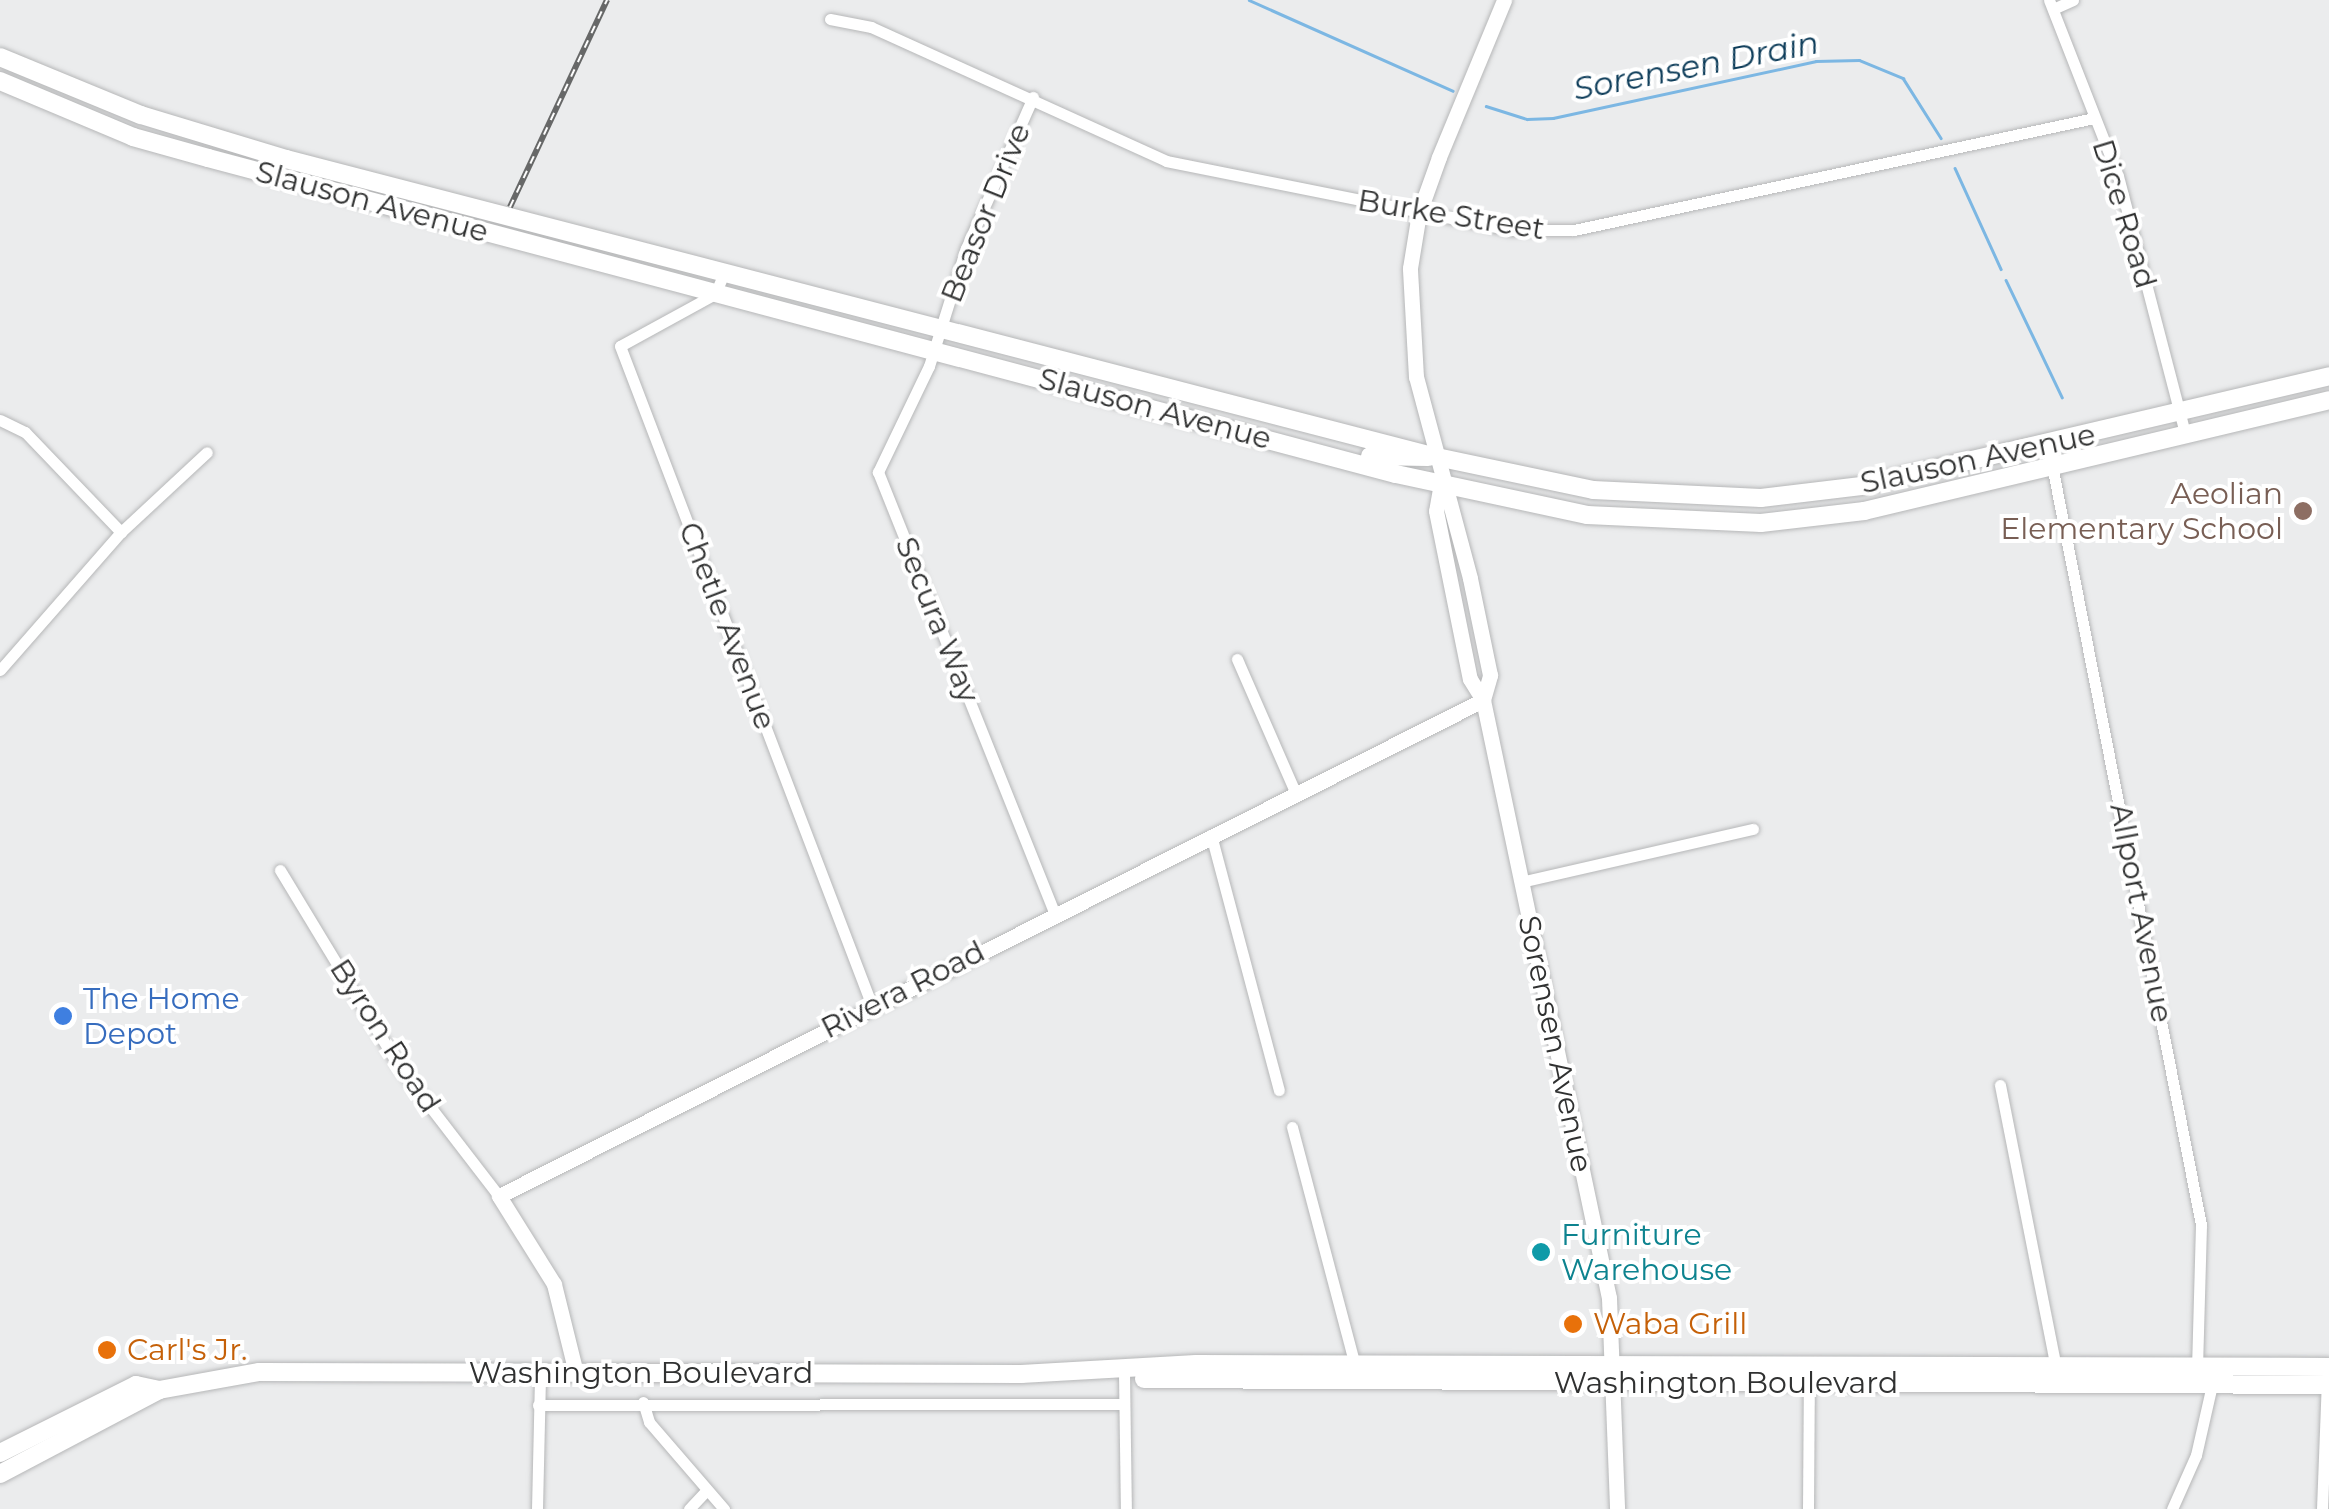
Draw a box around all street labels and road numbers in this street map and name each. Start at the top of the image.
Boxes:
street label: Beasor Drive [934,118,1038,308]
street label: Dice Road [2084,135,2164,293]
street label: Slauson Avenue [252,154,492,250]
street label: Burke Street [1355,182,1547,248]
street label: Slauson Avenue [1035,361,1275,457]
street label: Slauson Avenue [1857,417,2099,501]
street label: Chetle Avenue [671,517,783,735]
street label: Secura Way [888,532,986,708]
street label: Allport Avenue [2102,800,2180,1026]
street label: Sorensen Avenue [1510,912,1600,1176]
street label: Rivera Road [815,933,991,1047]
street label: Byron Road [322,952,448,1120]
street label: Washington Boulevard [469,1355,813,1391]
street label: Washington Boulevard [1554,1365,1898,1401]

